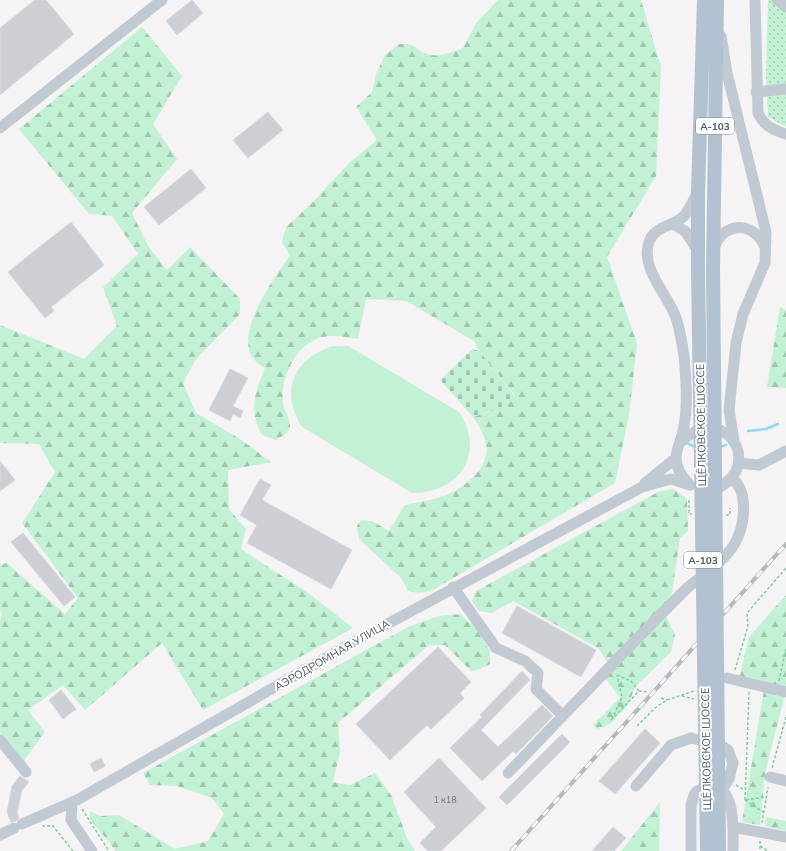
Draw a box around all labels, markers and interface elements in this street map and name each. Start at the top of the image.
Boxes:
road number: А-103 [696,118,734,134]
street label: ЩЁЛКОВСКОЕ ШОССЕ [693,364,710,486]
road number: А-103 [684,552,722,568]
street label: АЭРОДРОМНАЯ УЛИЦА [272,616,392,695]
street label: ЩЁЛКОВСКОЕ ШОССЕ [698,688,715,810]
house number: 1 к18 [433,794,457,806]

